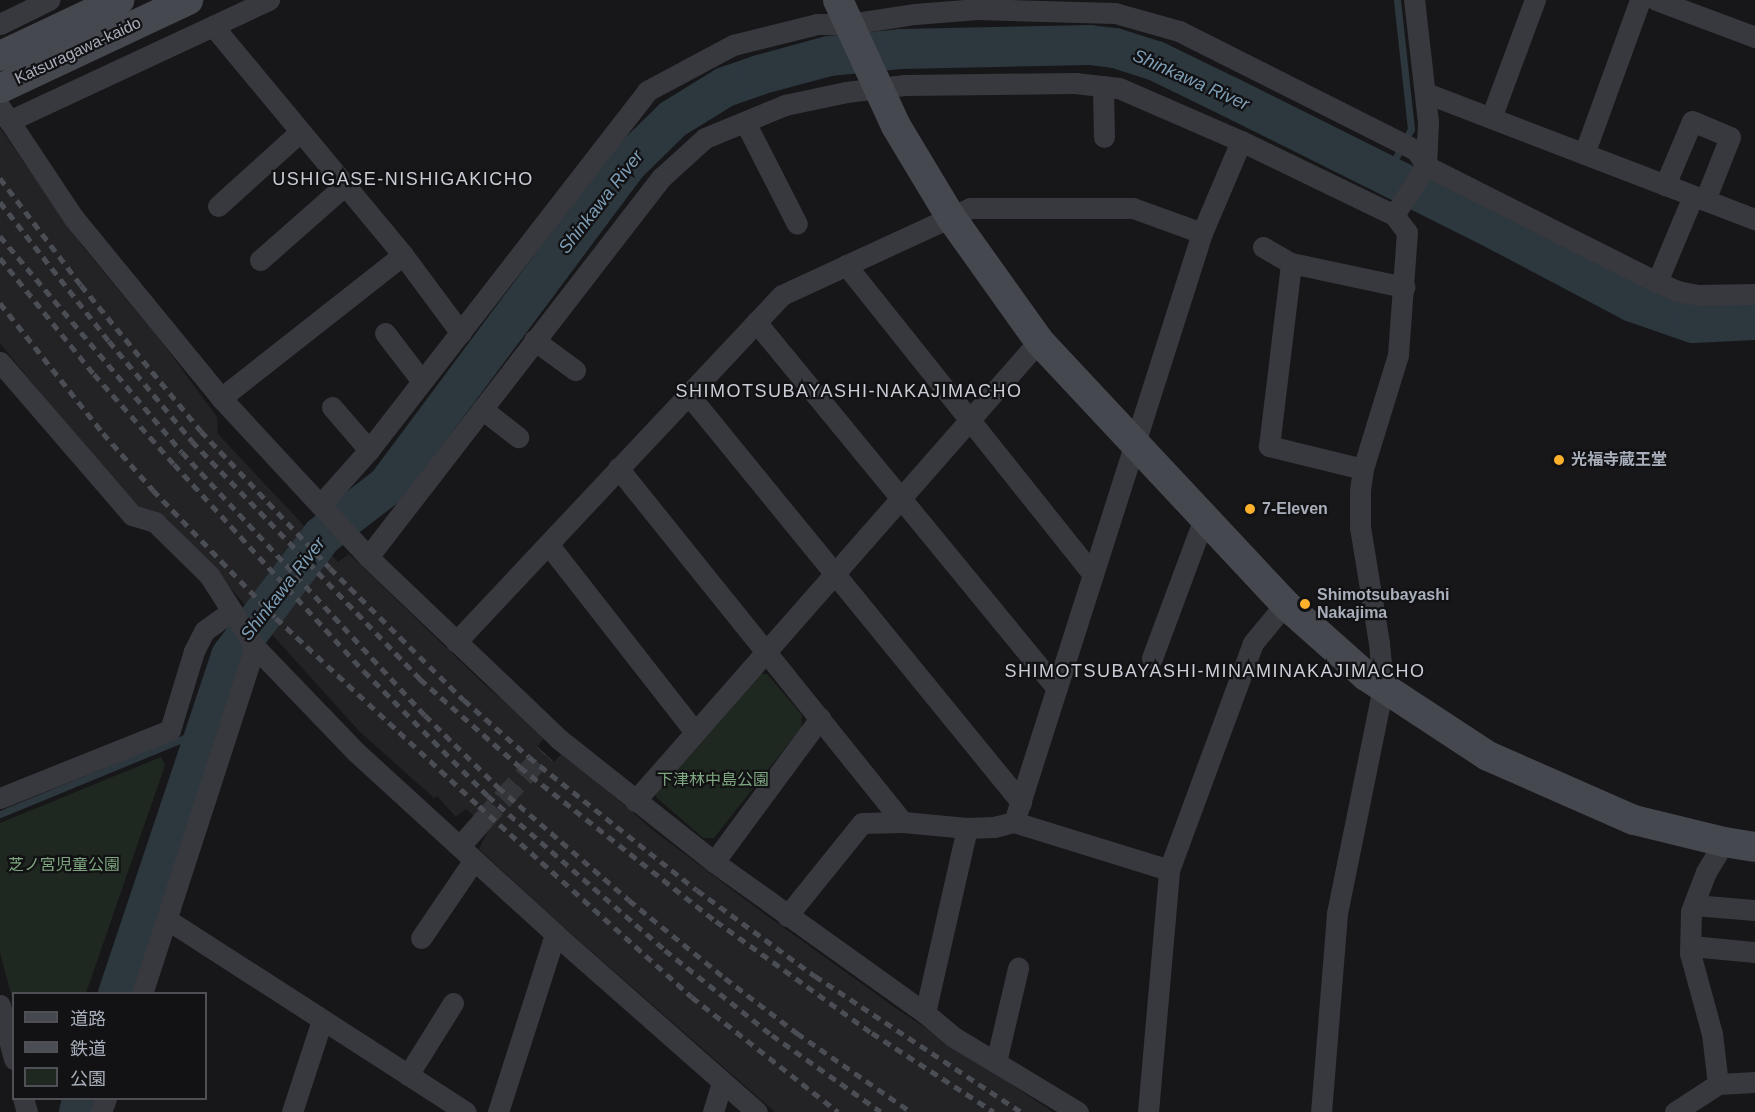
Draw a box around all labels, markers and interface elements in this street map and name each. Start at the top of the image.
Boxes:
street label: Katsuragawa-kaido [12,13,144,89]
water label: Shinkawa River [1129,45,1253,115]
water label: Shinkawa River [554,146,648,258]
district label: USHIGASE-NISHIGAKICHO [272,168,534,190]
district label: SHIMOTSUBAYASHI-NAKAJIMACHO [676,380,1022,402]
place label: 光福寺蔵王堂 [1571,450,1667,470]
marker: 光福寺蔵王堂 [1552,453,1566,467]
place label: 7-Eleven [1262,499,1328,519]
marker: 7-Eleven [1243,502,1257,516]
water label: Shinkawa River [236,533,330,645]
place label: Shimotsubayashi Nakajima [1317,585,1449,623]
marker: Shimotsubayashi Nakajima [1298,597,1312,611]
district label: SHIMOTSUBAYASHI-MINAMINAKAJIMACHO [1005,660,1425,682]
park label: 下津林中島公園 [657,770,769,790]
park label: 芝ノ宮児童公園 [8,855,120,875]
legend [12,992,207,1100]
text: 道路 [70,1009,106,1029]
text: 鉄道 [70,1039,106,1059]
text: 公園 [70,1069,106,1089]

